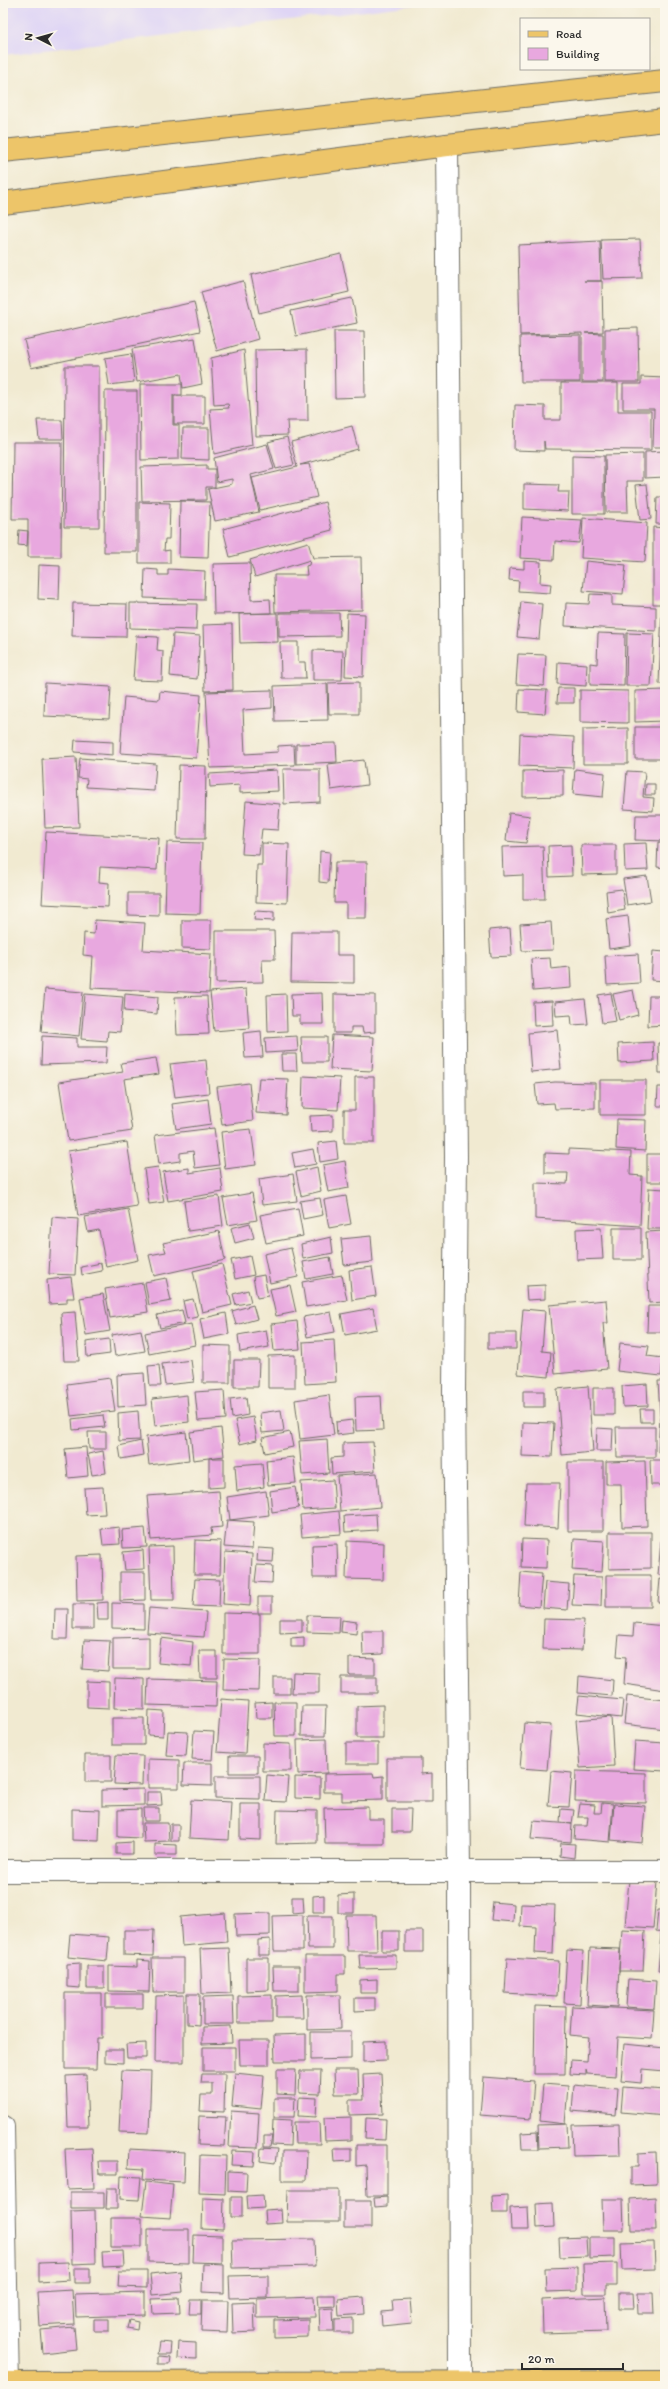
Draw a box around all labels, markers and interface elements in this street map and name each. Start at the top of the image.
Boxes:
north arrow [18,18,58,58]
legend [520,18,650,70]
text: Road [556,27,582,41]
text: N [22,33,35,41]
text: Building [556,47,600,61]
scale bar [522,2345,623,2371]
text: 20 m [528,2352,555,2366]

